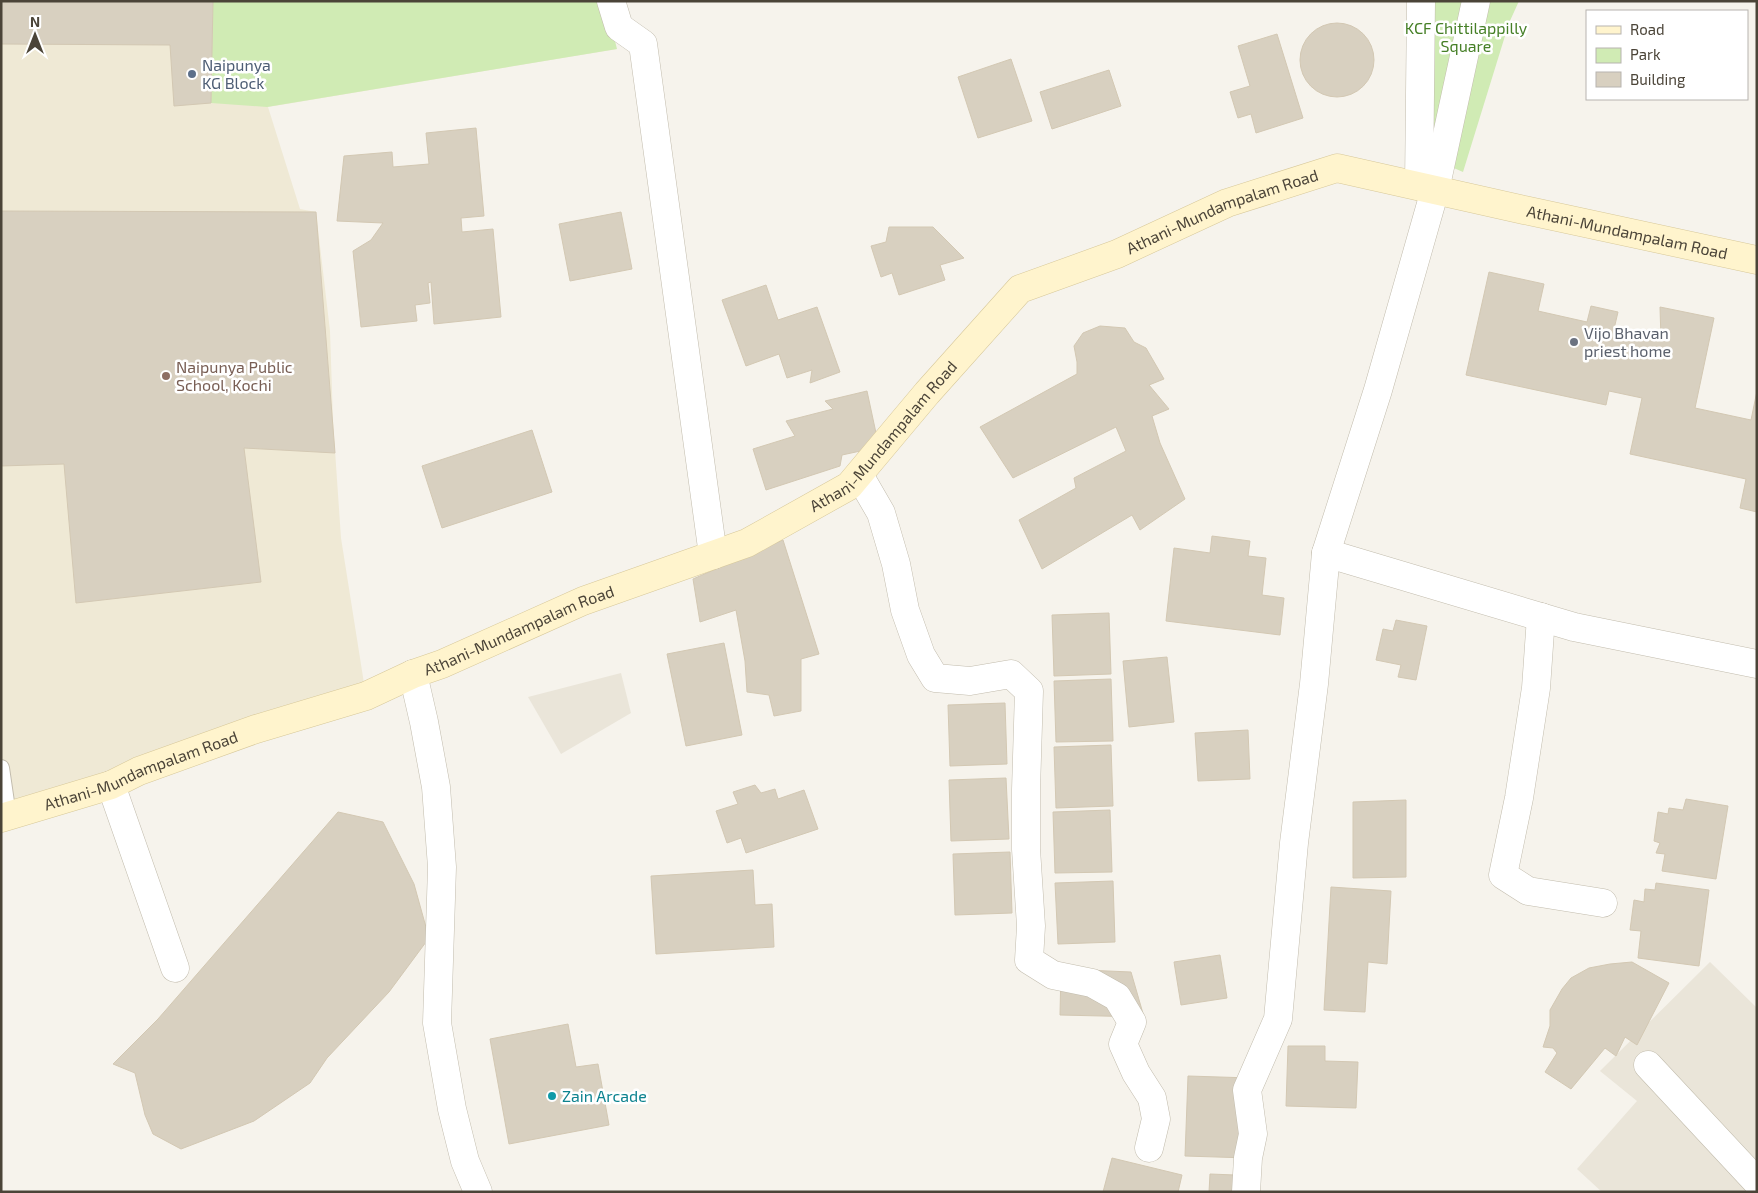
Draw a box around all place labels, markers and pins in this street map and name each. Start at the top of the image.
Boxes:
place label: Naipunya KG Block [202,55,271,92]
marker: Naipunya KG Block [186,68,198,80]
place label: Vijo Bhavan priest home [1584,323,1671,360]
marker: Vijo Bhavan priest home [1568,336,1580,348]
place label: Naipunya Public School, Kochi [176,357,293,394]
marker: Naipunya Public School, Kochi [160,370,172,382]
place label: Zain Arcade [562,1086,647,1105]
marker: Zain Arcade [546,1090,558,1102]

